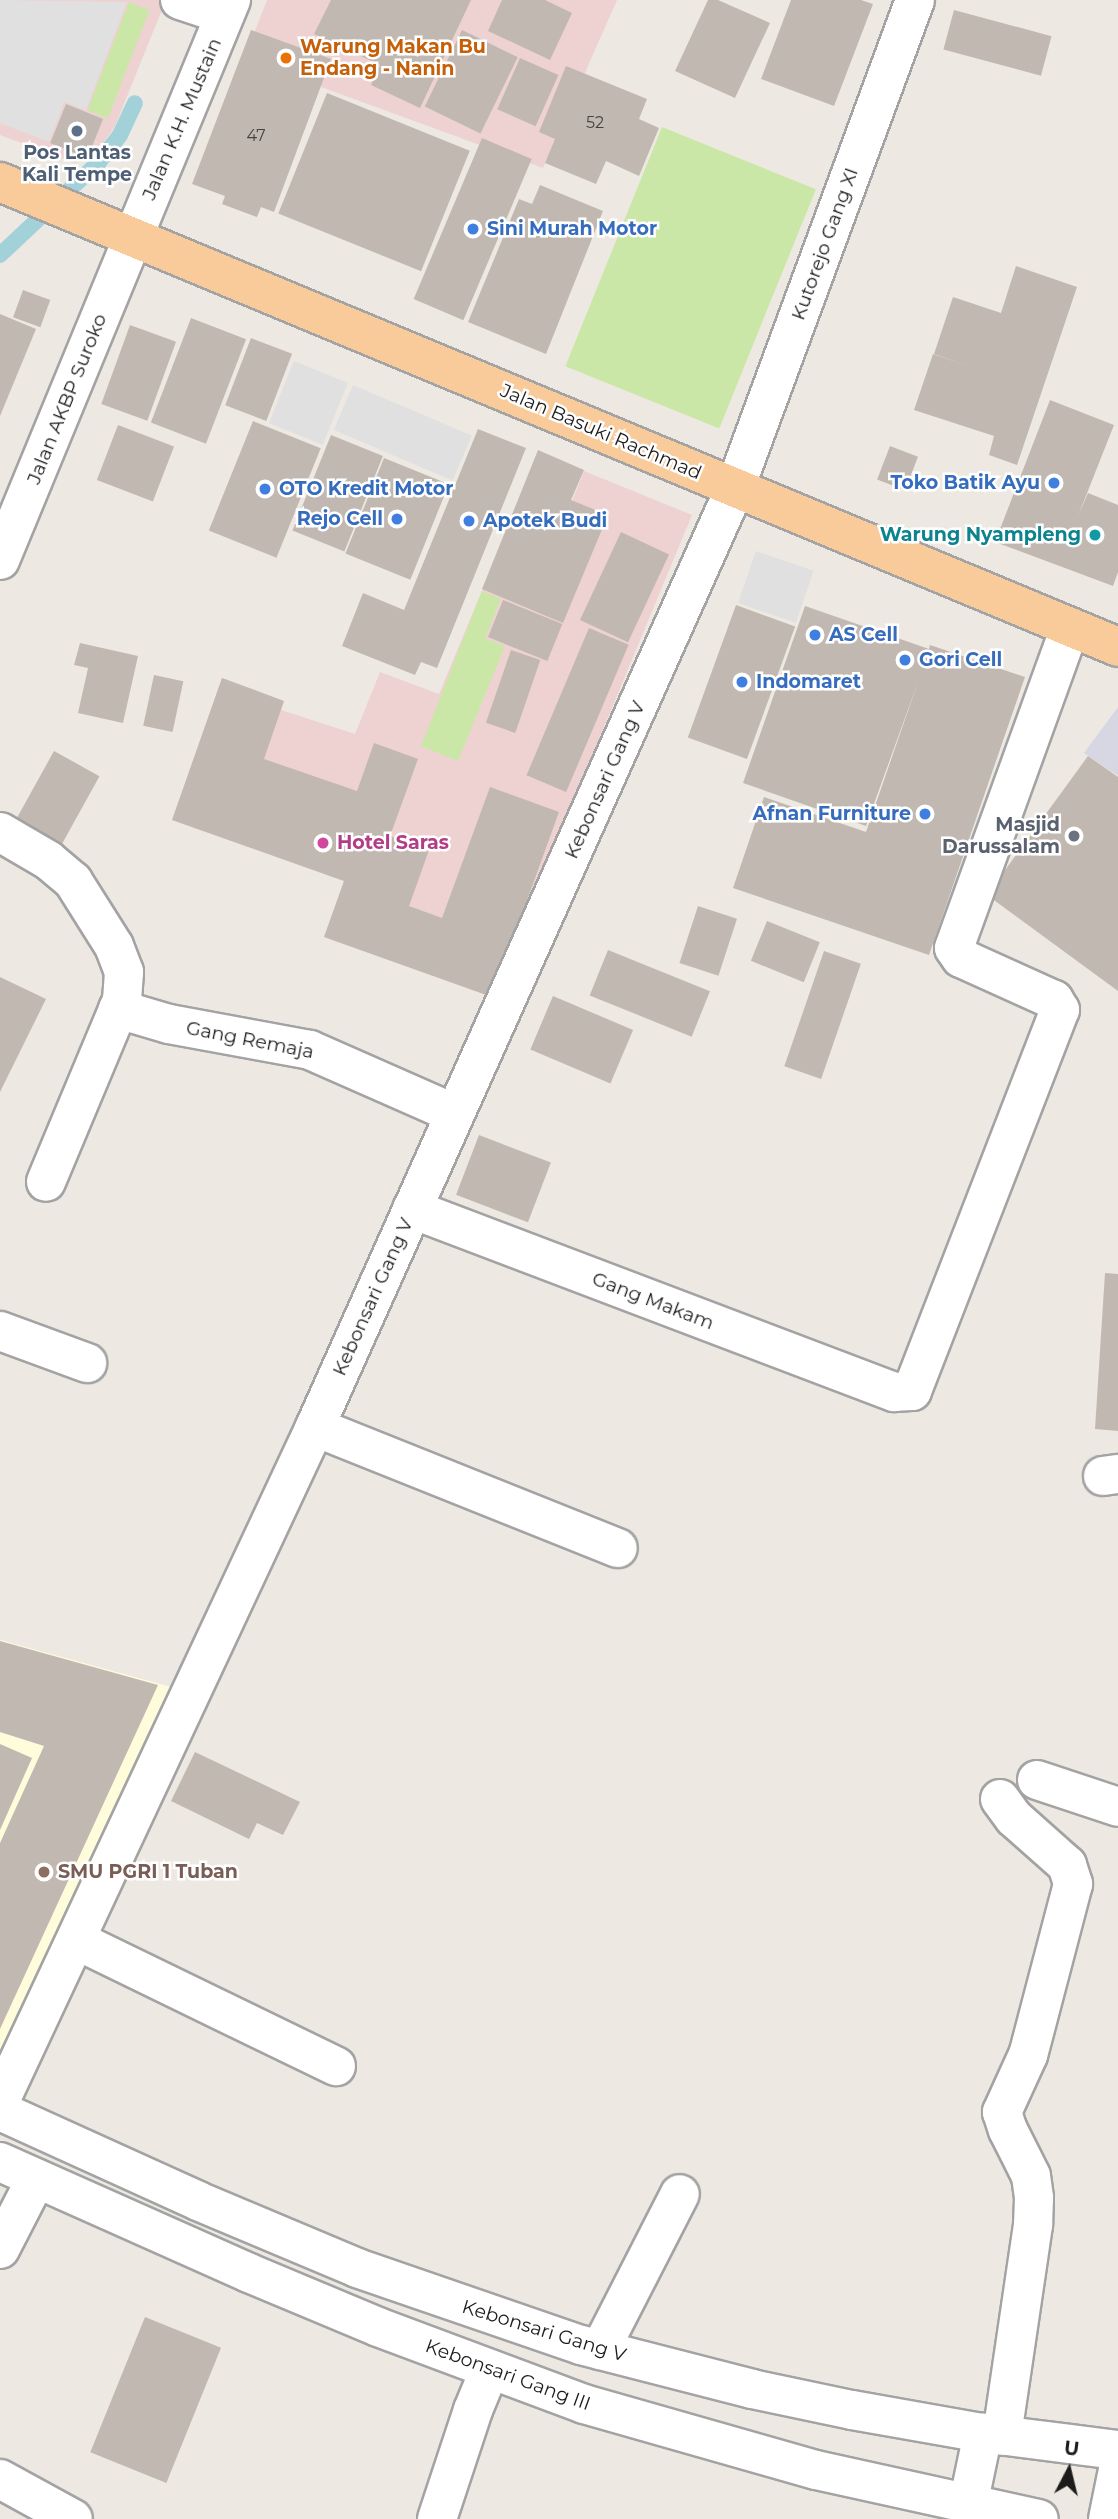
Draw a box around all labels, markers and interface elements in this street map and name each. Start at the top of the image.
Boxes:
street label: Jalan K.H. Mustain [138,35,226,203]
place label: Warung Makan Bu Endang - Nanin [300,36,486,80]
marker: Warung Makan Bu Endang - Nanin [278,50,294,66]
house number: 52 [586,113,604,133]
marker: Pos Lantas Kali Tempe [69,123,85,139]
house number: 47 [246,126,266,146]
place label: Pos Lantas Kali Tempe [22,142,132,186]
street label: Kutorejo Gang XI [787,165,863,323]
place label: Sini Murah Motor [487,218,657,240]
marker: Sini Murah Motor [465,221,481,237]
street label: Jalan AKBP Suroko [22,311,112,487]
street label: Jalan Basuki Rachmad [497,379,705,485]
place label: Toko Batik Ayu [891,472,1040,494]
marker: Toko Batik Ayu [1046,475,1062,491]
place label: OTO Kredit Motor [279,478,453,500]
marker: OTO Kredit Motor [257,481,273,497]
place label: Rejo Cell [297,508,383,530]
place label: Apotek Budi [483,510,607,532]
marker: Rejo Cell [389,511,405,527]
marker: Apotek Budi [461,513,477,529]
place label: Warung Nyampleng [880,524,1081,546]
marker: Warung Nyampleng [1087,527,1103,543]
place label: AS Cell [829,624,898,646]
marker: AS Cell [807,627,823,643]
place label: Gori Cell [919,649,1002,671]
marker: Gori Cell [897,652,913,668]
place label: Indomaret [756,671,861,693]
marker: Indomaret [734,674,750,690]
street label: Kebonsari Gang V [560,698,650,862]
place label: Afnan Furniture [752,803,911,825]
marker: Afnan Furniture [917,806,933,822]
place label: Masjid Darussalam [942,814,1060,858]
marker: Masjid Darussalam [1066,828,1082,844]
place label: Hotel Saras [337,832,449,854]
marker: Hotel Saras [315,835,331,851]
street label: Gang Remaja [184,1016,316,1064]
street label: Kebonsari Gang V [328,1215,418,1379]
street label: Gang Makam [589,1267,717,1335]
place label: SMU PGRI 1 Tuban [58,1861,238,1883]
marker: SMU PGRI 1 Tuban [36,1864,52,1880]
street label: Kebonsari Gang V [459,2295,629,2367]
street label: Kebonsari Gang III [422,2335,594,2415]
north arrow [1034,2435,1104,2505]
text: U [1063,2436,1080,2461]

